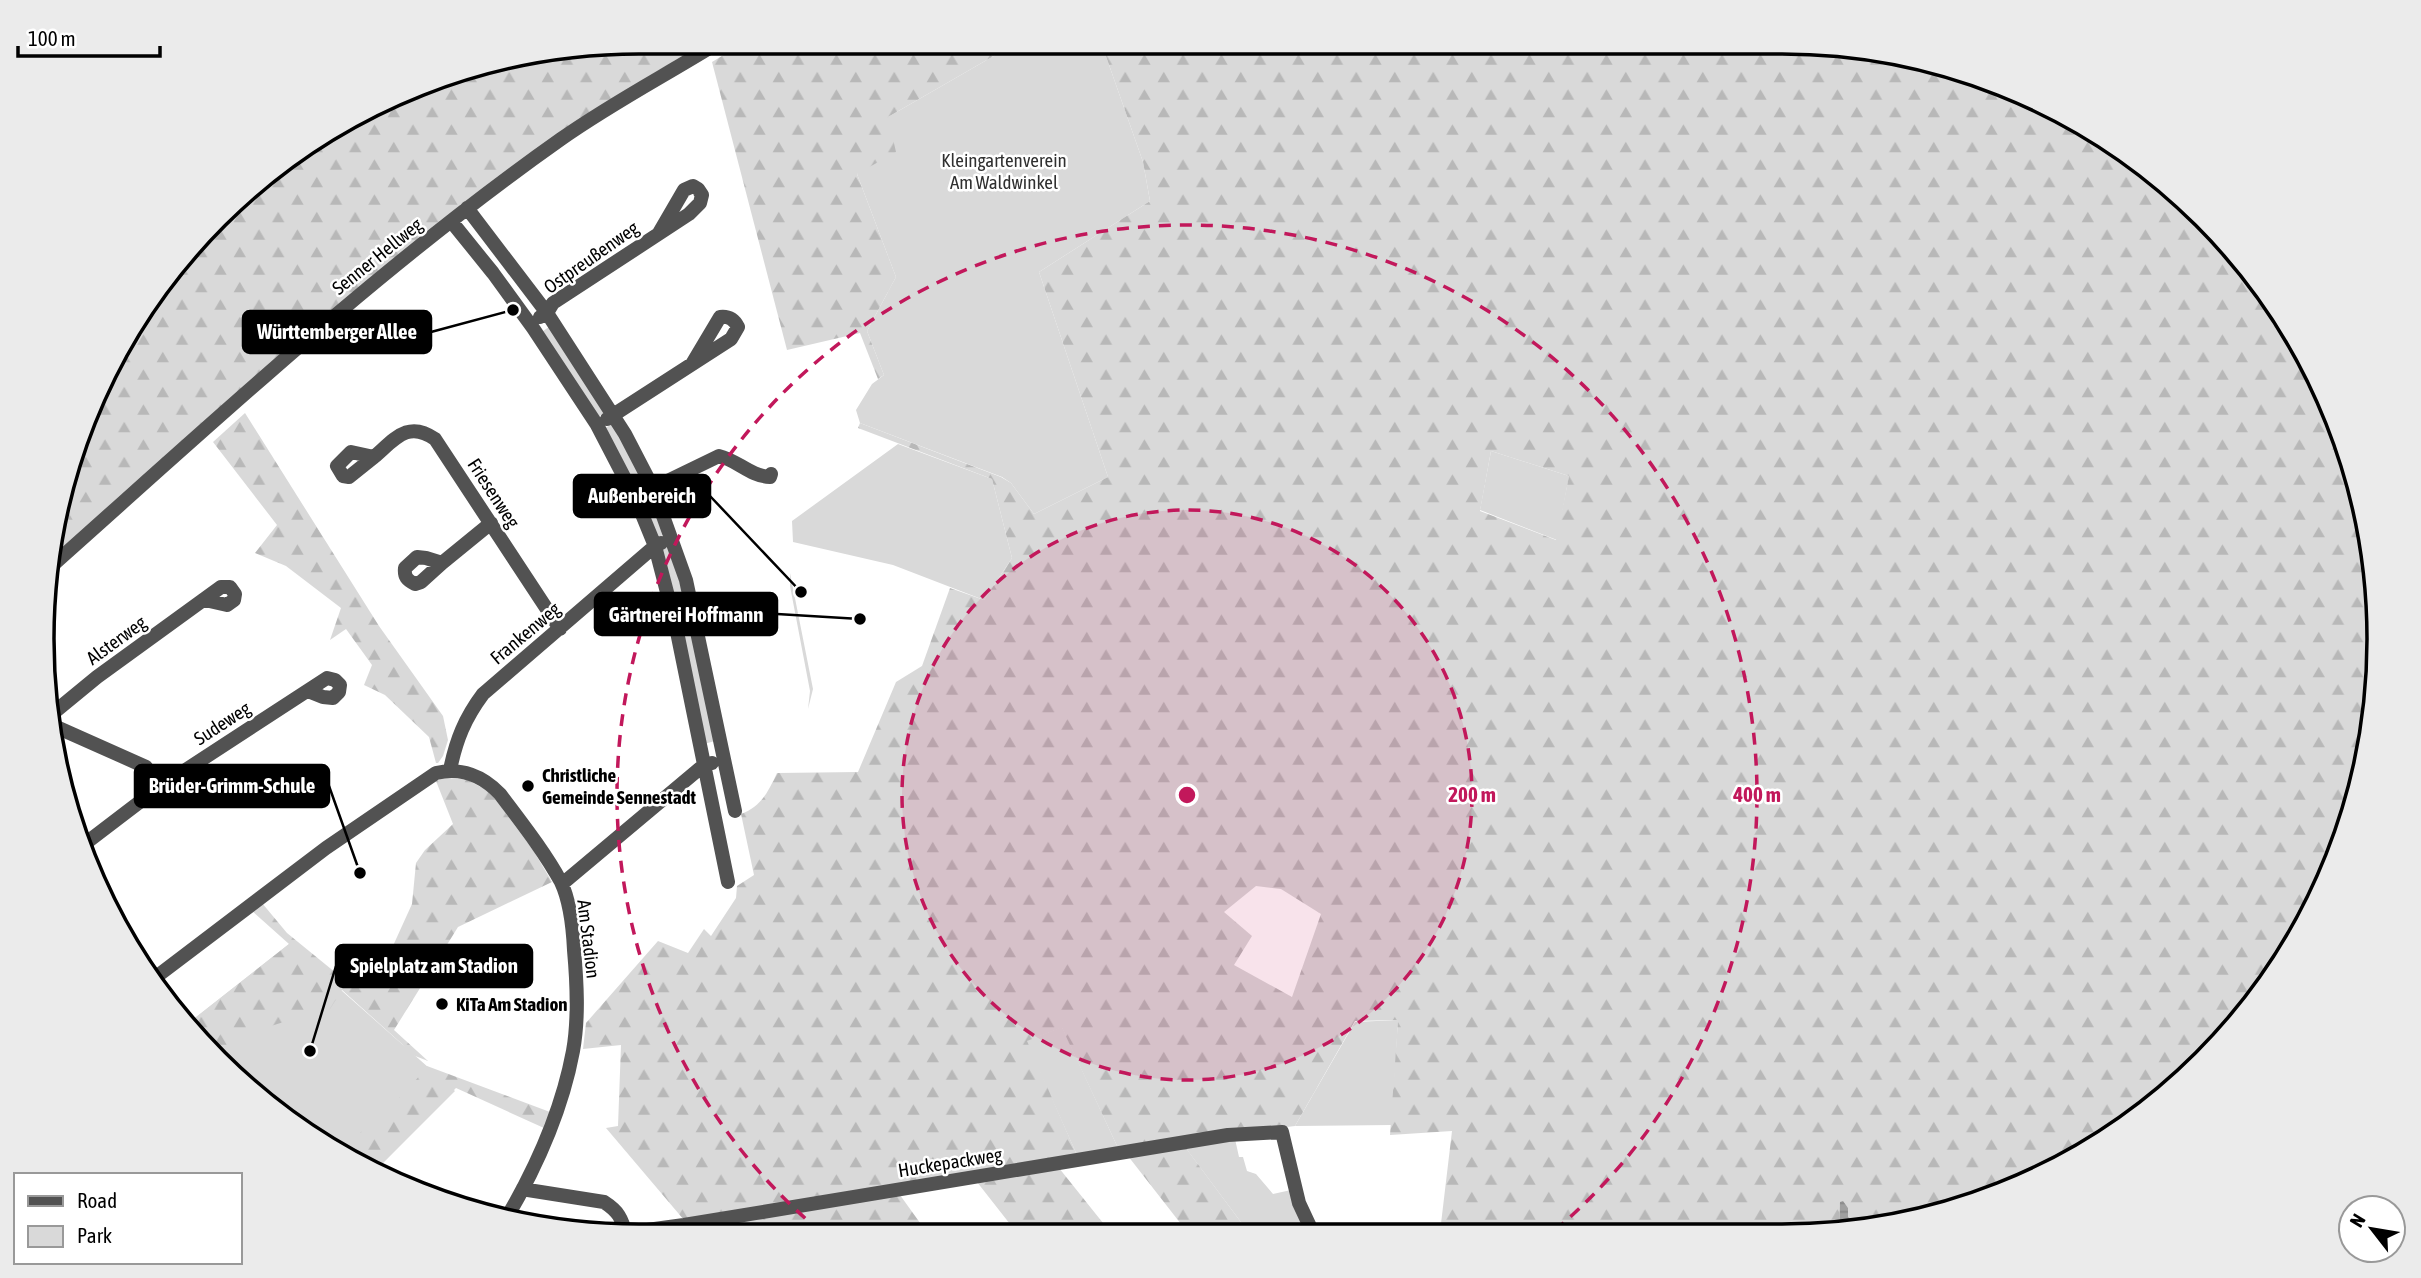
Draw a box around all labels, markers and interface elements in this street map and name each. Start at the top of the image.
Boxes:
scale bar [18,14,159,58]
text: 100 m [28,26,76,50]
park label: Kleingartenverein Am Waldwinkel [941,149,1067,193]
street label: Senner Hellweg [328,213,427,299]
street label: Ostpreußenweg [539,216,643,298]
callout: Württemberger Allee [243,311,431,353]
text: Württemberger Allee [256,319,417,343]
street label: Friesenweg [463,454,525,533]
callout: Außenbereich [574,475,710,517]
text: Außenbereich [587,483,696,507]
callout: Gärtnerei Hoffmann [595,593,777,635]
street label: Frankenweg [486,597,565,669]
text: Gärtnerei Hoffmann [609,602,763,626]
street label: Alsterweg [82,610,151,669]
street label: Sudeweg [190,696,255,749]
place label: Christliche Gemeinde Sennestadt [542,764,697,808]
callout: Brüder-Grimm-Schule [135,765,329,807]
text: Brüder-Grimm-Schule [149,773,315,797]
marker: Christliche Gemeinde Sennestadt [520,778,536,794]
text: 200 m [1448,782,1496,806]
text: 400 m [1732,782,1781,806]
centre of rings [1175,783,1199,807]
street label: Am Stadion [573,898,605,980]
callout: Spielplatz am Stadion [336,945,532,987]
text: Spielplatz am Stadion [350,953,518,977]
place label: KiTa Am Stadion [456,993,568,1015]
marker: KiTa Am Stadion [434,996,450,1012]
street label: Huckepackweg [896,1143,1004,1181]
legend [14,1173,242,1264]
text: Road [77,1188,117,1212]
north arrow [2337,1194,2407,1264]
text: N [2345,1210,2370,1231]
text: Park [77,1223,112,1247]

